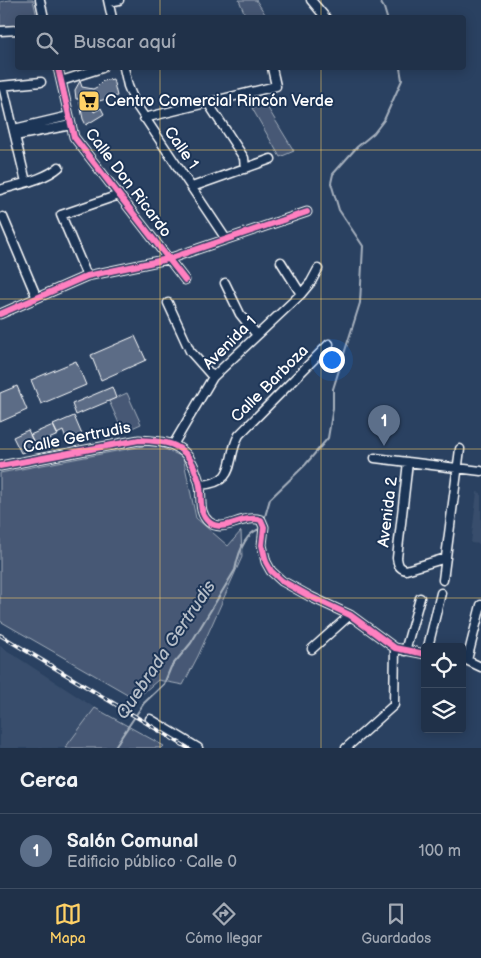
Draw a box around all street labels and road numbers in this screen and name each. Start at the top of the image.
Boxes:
street label: Calle 1 [160,123,202,173]
street label: Calle Don Ricardo [81,125,175,241]
street label: Avenida 1 [199,312,261,374]
street label: Calle Barboza [227,341,313,427]
street label: Calle Gertrudis [22,418,132,458]
street label: Avenida 2 [374,475,402,548]

